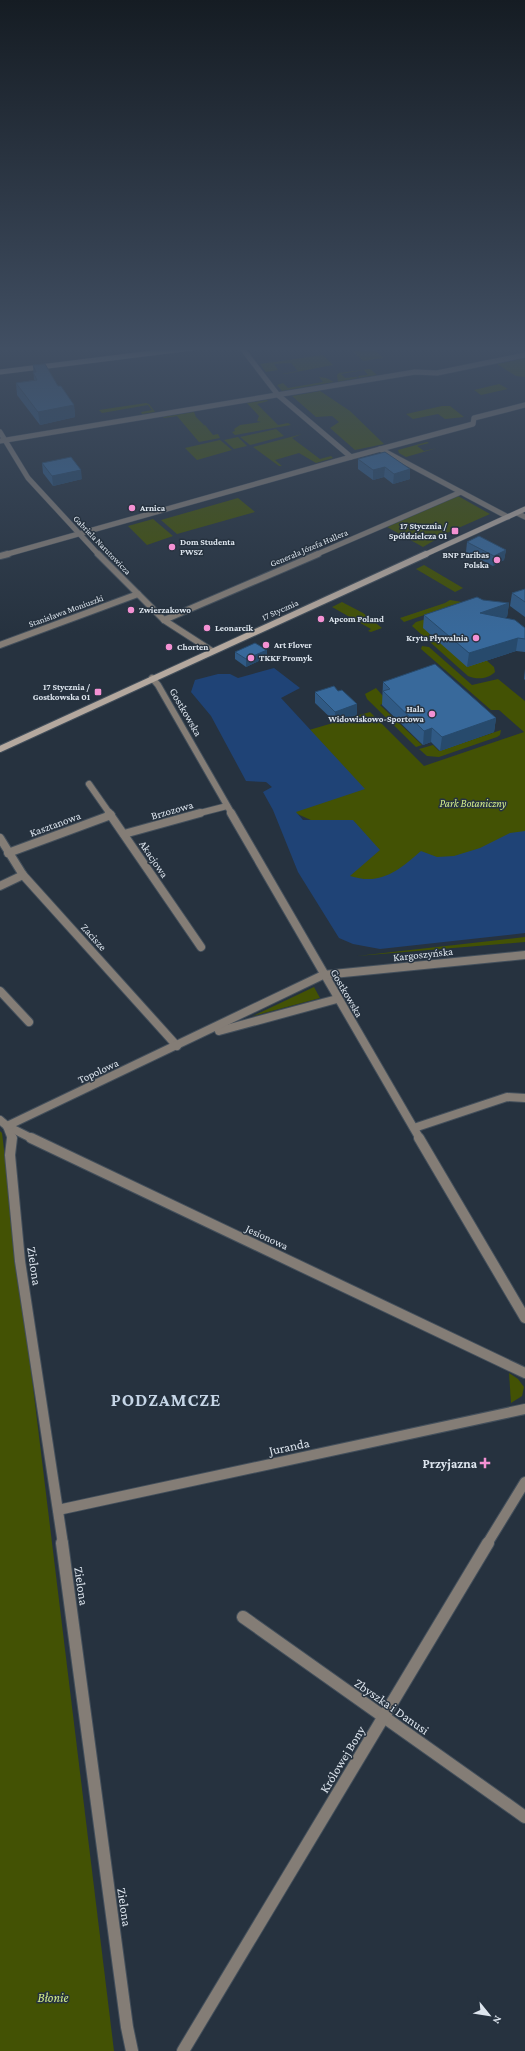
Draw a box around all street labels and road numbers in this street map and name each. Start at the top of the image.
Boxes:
street label: Gabriela Narutowicza [71,513,133,577]
street label: Generała Józefa Hallera [269,527,349,569]
street label: Stanisława Moniuszki [27,593,105,629]
street label: 17 Stycznia [260,598,300,622]
street label: Gostkowska [167,686,205,738]
street label: Brzozowa [150,798,194,822]
street label: Kasztanowa [28,809,82,839]
street label: Akacjowa [136,838,171,880]
street label: Zacisze [79,921,109,953]
street label: Kargoszyńska [392,945,454,964]
street label: Gostkowska [328,967,366,1019]
street label: Topolowa [76,1056,121,1087]
street label: Jesionowa [243,1222,290,1253]
street label: Zielona [24,1246,45,1286]
street label: Juranda [266,1435,311,1458]
street label: Zielona [71,1566,92,1606]
street label: Zbyszka i Danusi [352,1675,432,1738]
street label: Królowej Bony [317,1722,370,1796]
street label: Zielona [114,1887,135,1927]

